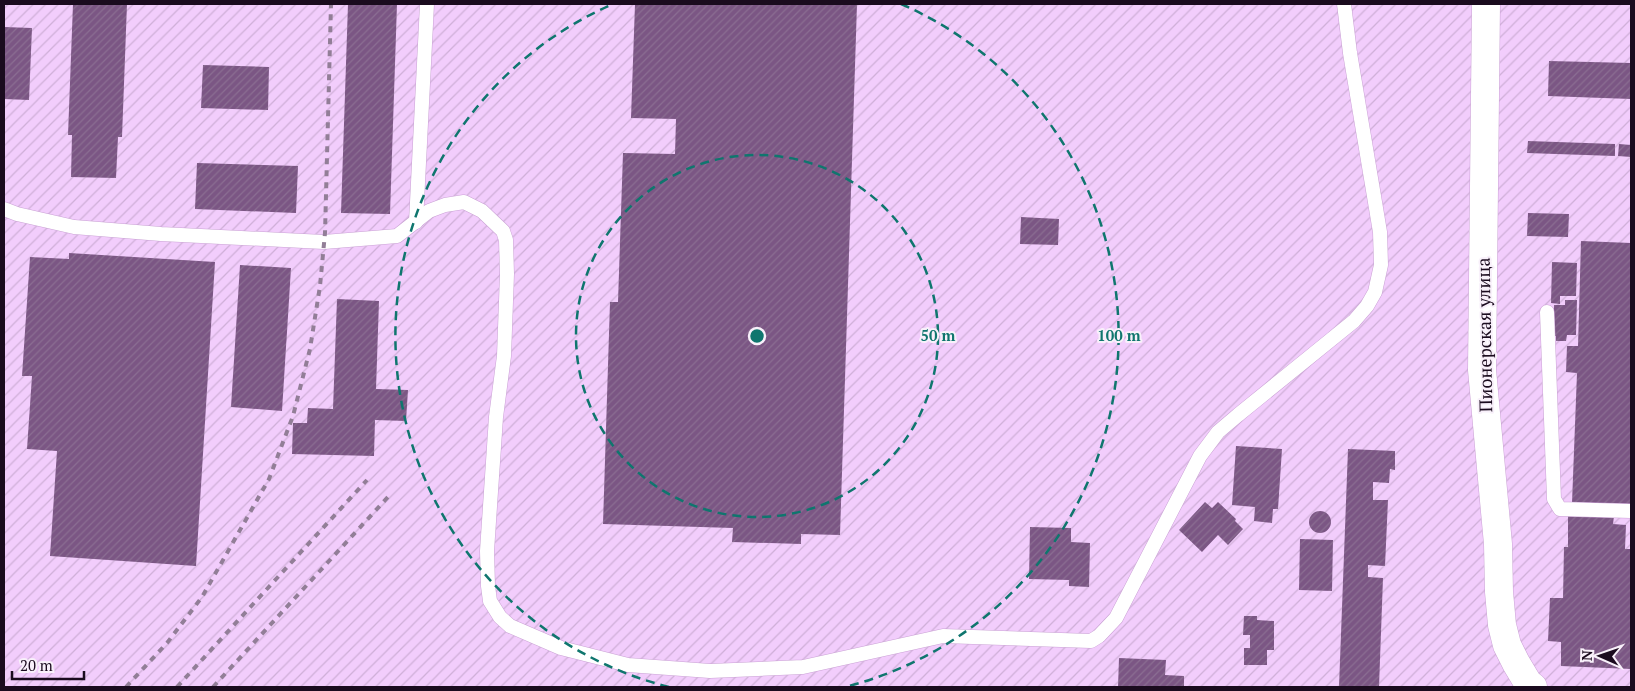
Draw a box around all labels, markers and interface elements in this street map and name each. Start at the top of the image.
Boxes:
street label: Пионерская улица [1471,257,1497,413]
text: 50 m [921,325,956,345]
text: 100 m [1097,325,1141,345]
centre of rings [748,327,766,345]
north arrow [1575,631,1625,681]
scale bar [12,648,85,680]
text: N [1577,650,1596,661]
text: 20 m [20,655,53,675]

